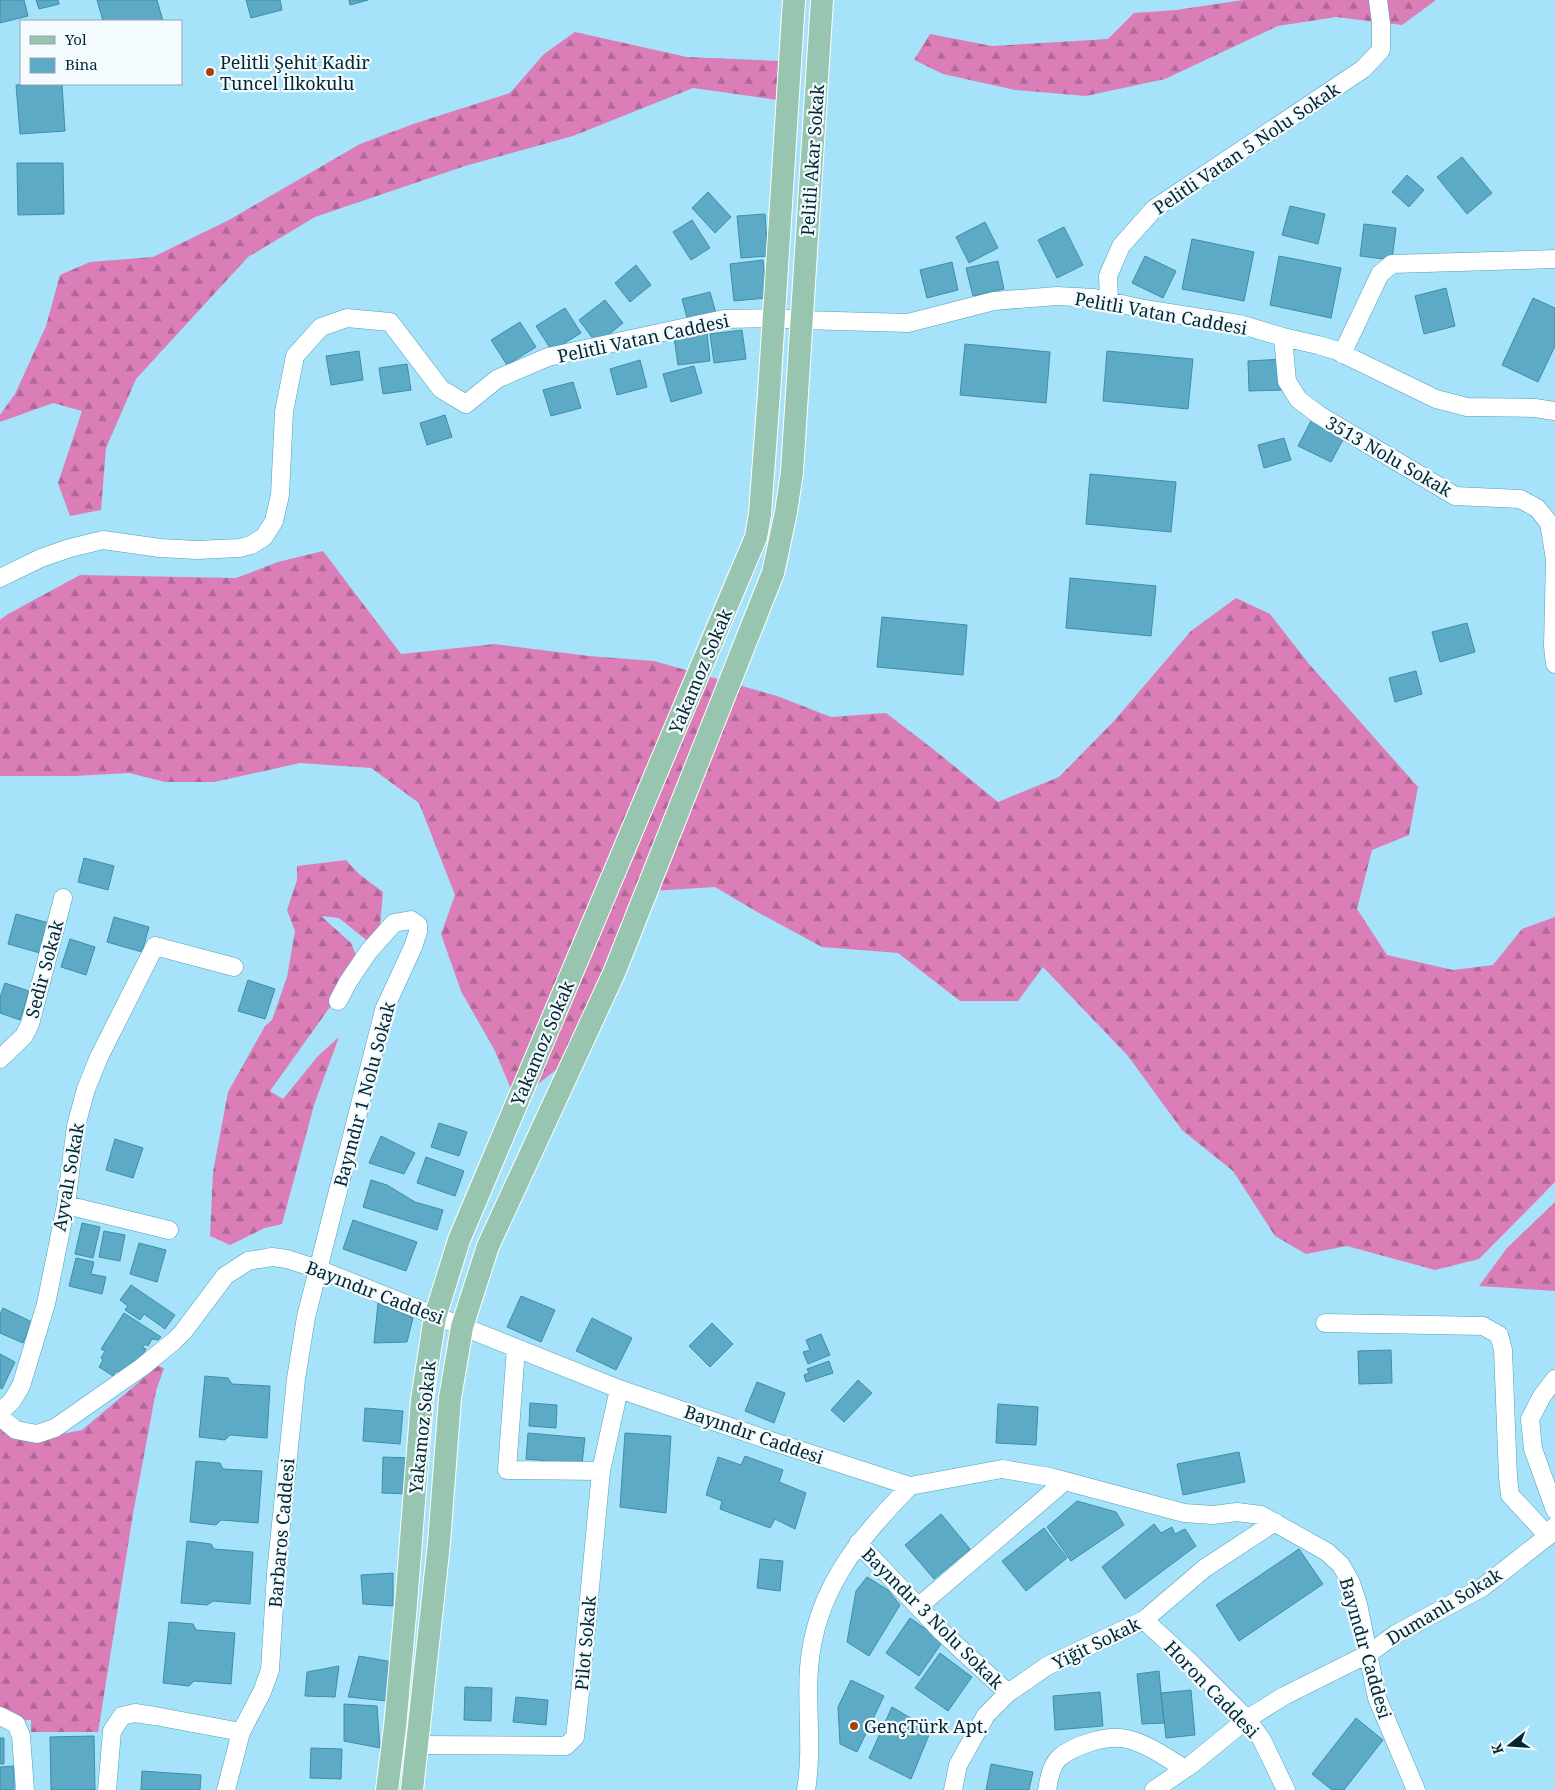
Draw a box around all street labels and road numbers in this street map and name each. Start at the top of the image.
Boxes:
street label: Pelitli Vatan 5 Nolu Sokak [1148,76,1344,219]
street label: Pelitli Akar Sokak [795,83,829,237]
street label: Pelitli Vatan Caddesi [1073,286,1249,340]
street label: Pelitli Vatan Caddesi [555,308,731,368]
street label: 3513 Nolu Sokak [1321,410,1457,502]
street label: Yakamoz Sokak [662,604,737,738]
street label: Sedir Sokak [19,917,69,1021]
street label: Yakamoz Sokak [504,976,579,1110]
street label: Bayındır 1 Nolu Sokak [328,998,400,1189]
street label: Ayvalı Sokak [47,1120,89,1233]
street label: Bayındır Caddesi [303,1255,448,1329]
street label: Yakamoz Sokak [403,1359,441,1496]
street label: Bayındır Caddesi [681,1399,827,1469]
street label: Barbaros Caddesi [263,1457,300,1609]
street label: Bayındır 3 Nolu Sokak [857,1542,1009,1694]
street label: Dumanlı Sokak [1382,1562,1507,1650]
street label: Bayındır Caddesi [1334,1575,1398,1722]
street label: Pilot Sokak [569,1594,601,1691]
street label: Yiğit Sokak [1047,1611,1144,1675]
street label: Horon Caddesi [1159,1635,1265,1743]

